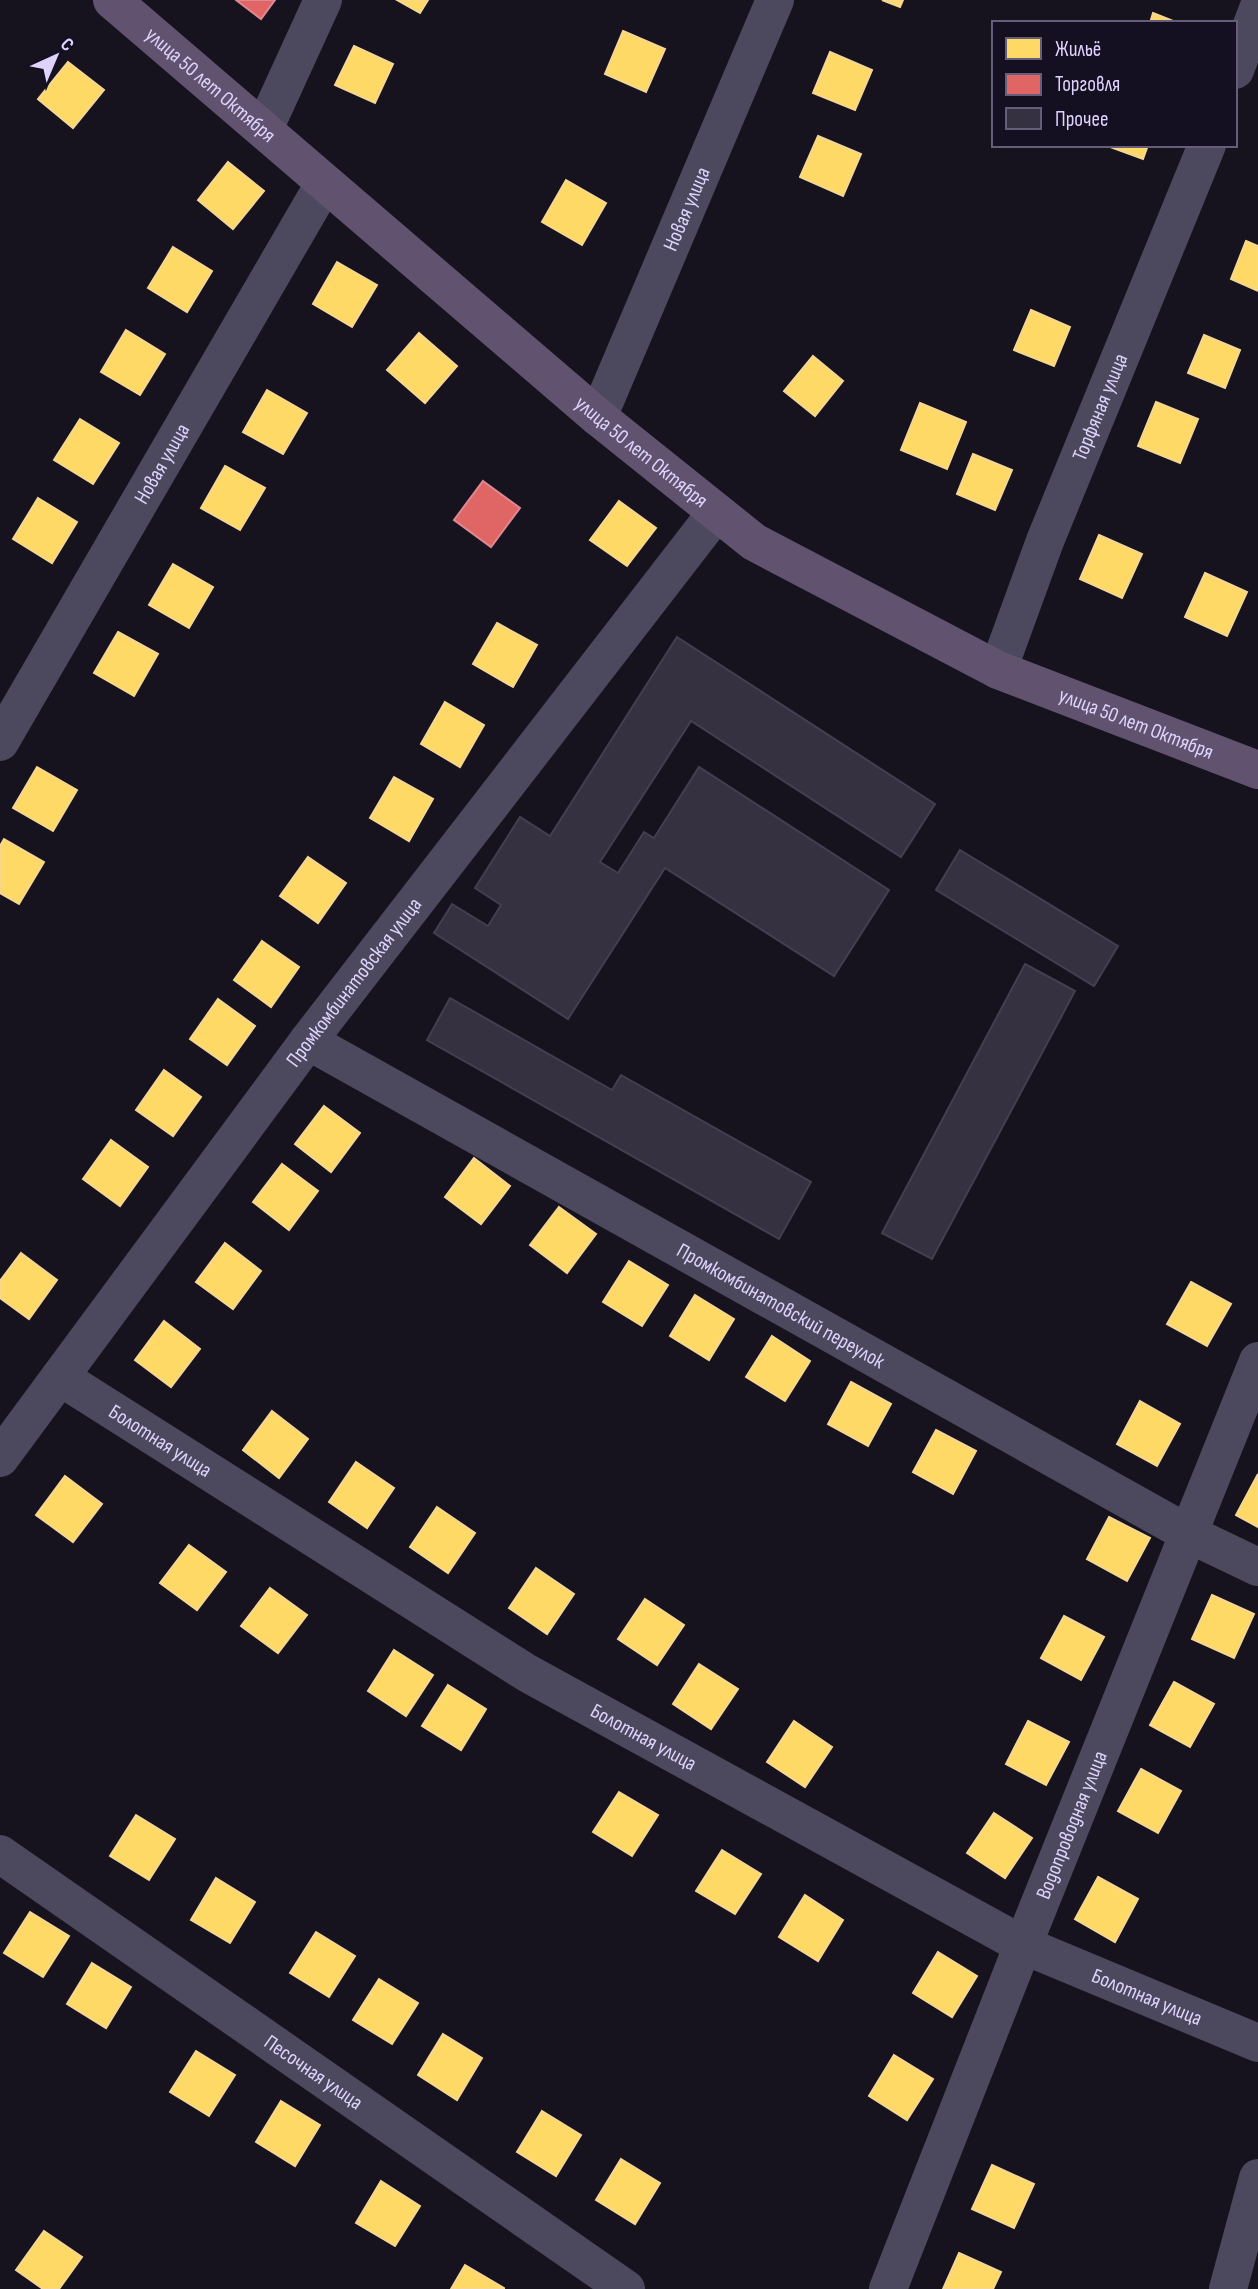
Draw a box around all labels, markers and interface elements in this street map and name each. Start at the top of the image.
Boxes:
north arrow [21,21,91,91]
legend [992,21,1237,147]
street label: улица 50 лет Октября [140,22,281,148]
text: С [55,33,78,57]
text: Жильё [1055,37,1101,62]
text: Торговля [1055,72,1120,97]
text: Прочее [1055,107,1108,132]
street label: Новая улица [657,163,715,255]
street label: Торфяная улица [1067,350,1133,464]
street label: улица 50 лет Октября [570,390,713,513]
street label: Новая улица [129,419,195,508]
street label: улица 50 лет Октября [1055,682,1217,764]
street label: Промкомбинатовская улица [281,892,427,1072]
street label: Промкомбинатовский переулок [673,1238,889,1374]
street label: Болотная улица [104,1399,217,1483]
street label: Болотная улица [586,1698,701,1776]
street label: Водопроводная улица [1030,1747,1112,1903]
street label: Болотная улица [1088,1963,1206,2031]
street label: Песочная улица [260,2029,368,2115]

